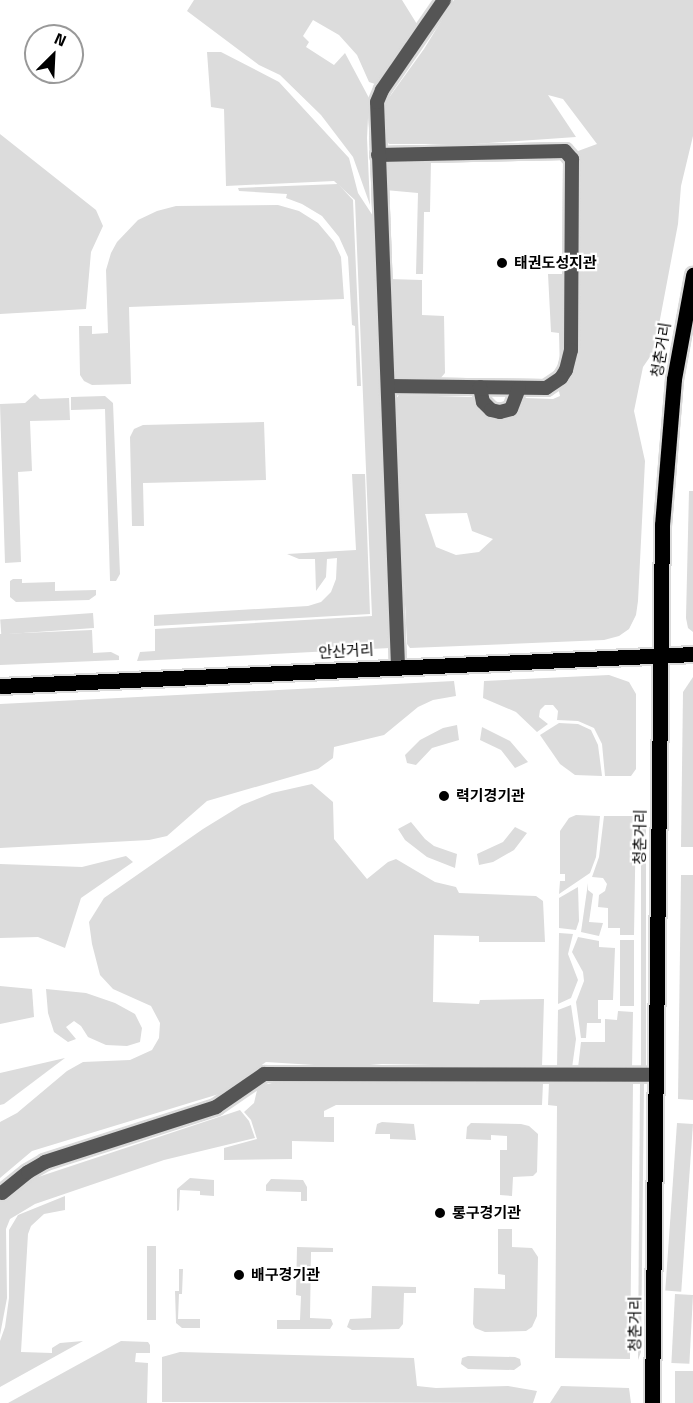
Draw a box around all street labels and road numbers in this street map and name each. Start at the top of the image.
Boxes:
street label: 청춘거리 [648,321,674,379]
street label: 안산거리 [318,641,374,661]
street label: 청춘거리 [631,809,649,865]
street label: 청춘거리 [626,1296,644,1352]

